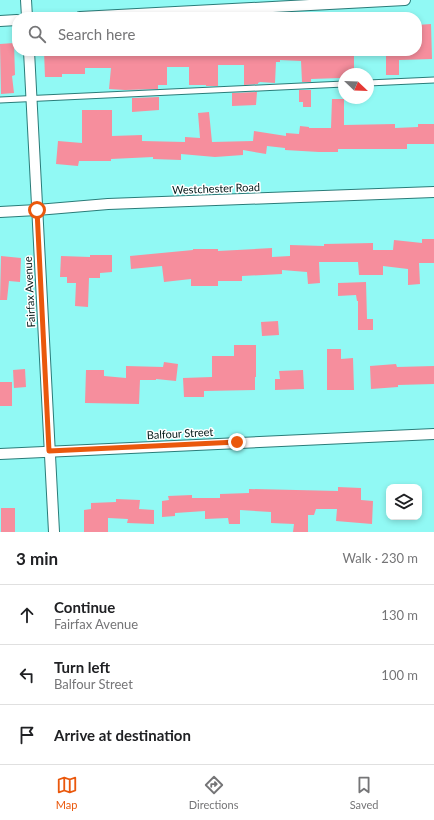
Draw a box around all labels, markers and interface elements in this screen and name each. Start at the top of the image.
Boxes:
search box [12,12,422,56]
icon: search [26,23,48,45]
text: Search here [58,25,135,43]
north arrow [338,68,374,104]
street label: Westchester Road [172,180,260,196]
route start [28,201,46,219]
street label: Fairfax Avenue [21,256,37,328]
street label: Balfour Street [146,425,214,441]
route end [228,433,246,451]
map controls [386,484,422,520]
button: layers [386,484,422,520]
text: 3 min [16,548,58,569]
text: Walk · 230 m [342,550,418,566]
text: Continue [54,598,115,616]
icon: ahead [16,604,38,626]
text: 130 m [381,607,418,623]
text: Fairfax Avenue [54,616,138,632]
text: Turn left [54,658,110,676]
icon: left [16,664,38,686]
text: 100 m [381,667,418,683]
text: Balfour Street [54,676,133,692]
icon: arrive [16,724,38,746]
text: Arrive at destination [54,726,191,744]
tab: Map [56,774,78,811]
tab: Directions [189,774,238,811]
tab: Saved [350,774,378,811]

